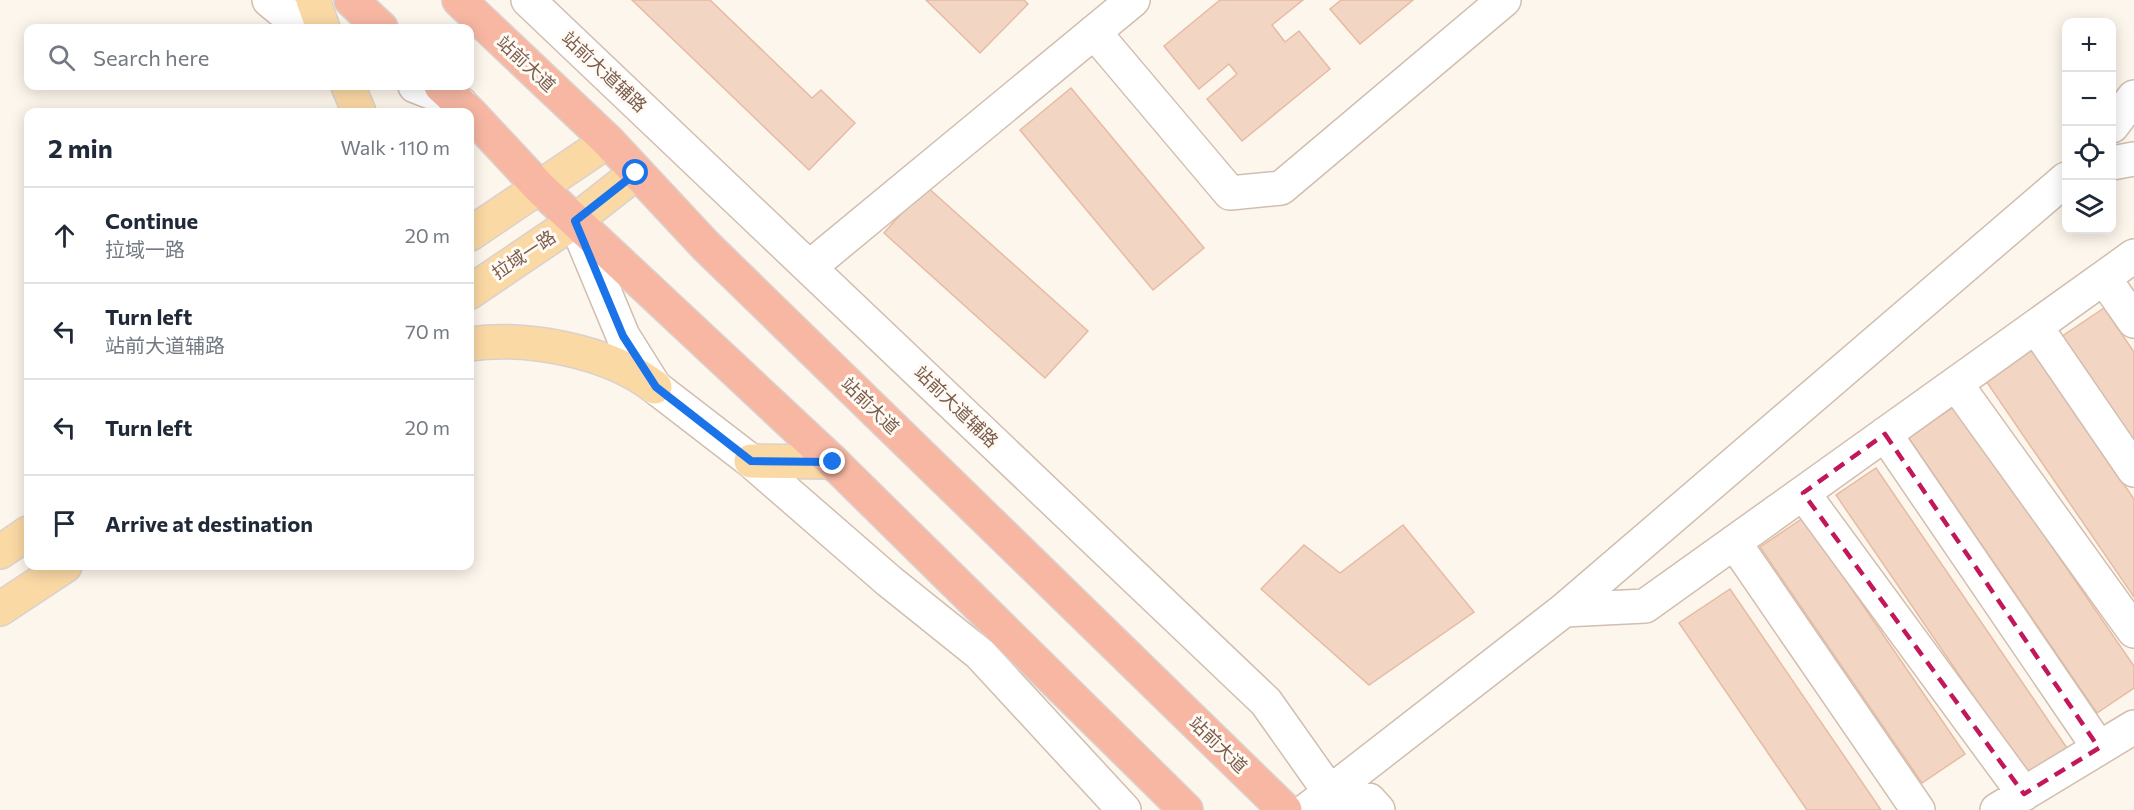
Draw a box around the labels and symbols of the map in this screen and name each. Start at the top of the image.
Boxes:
street label: 站前大道辅路 [558,26,652,116]
street label: 站前大道 [493,31,561,96]
route start [622,159,648,185]
street label: 拉域一路 [487,225,559,283]
street label: 站前大道辅路 [910,361,1003,452]
street label: 站前大道 [837,372,904,438]
route end [819,448,845,474]
street label: 站前大道 [1185,711,1252,777]

